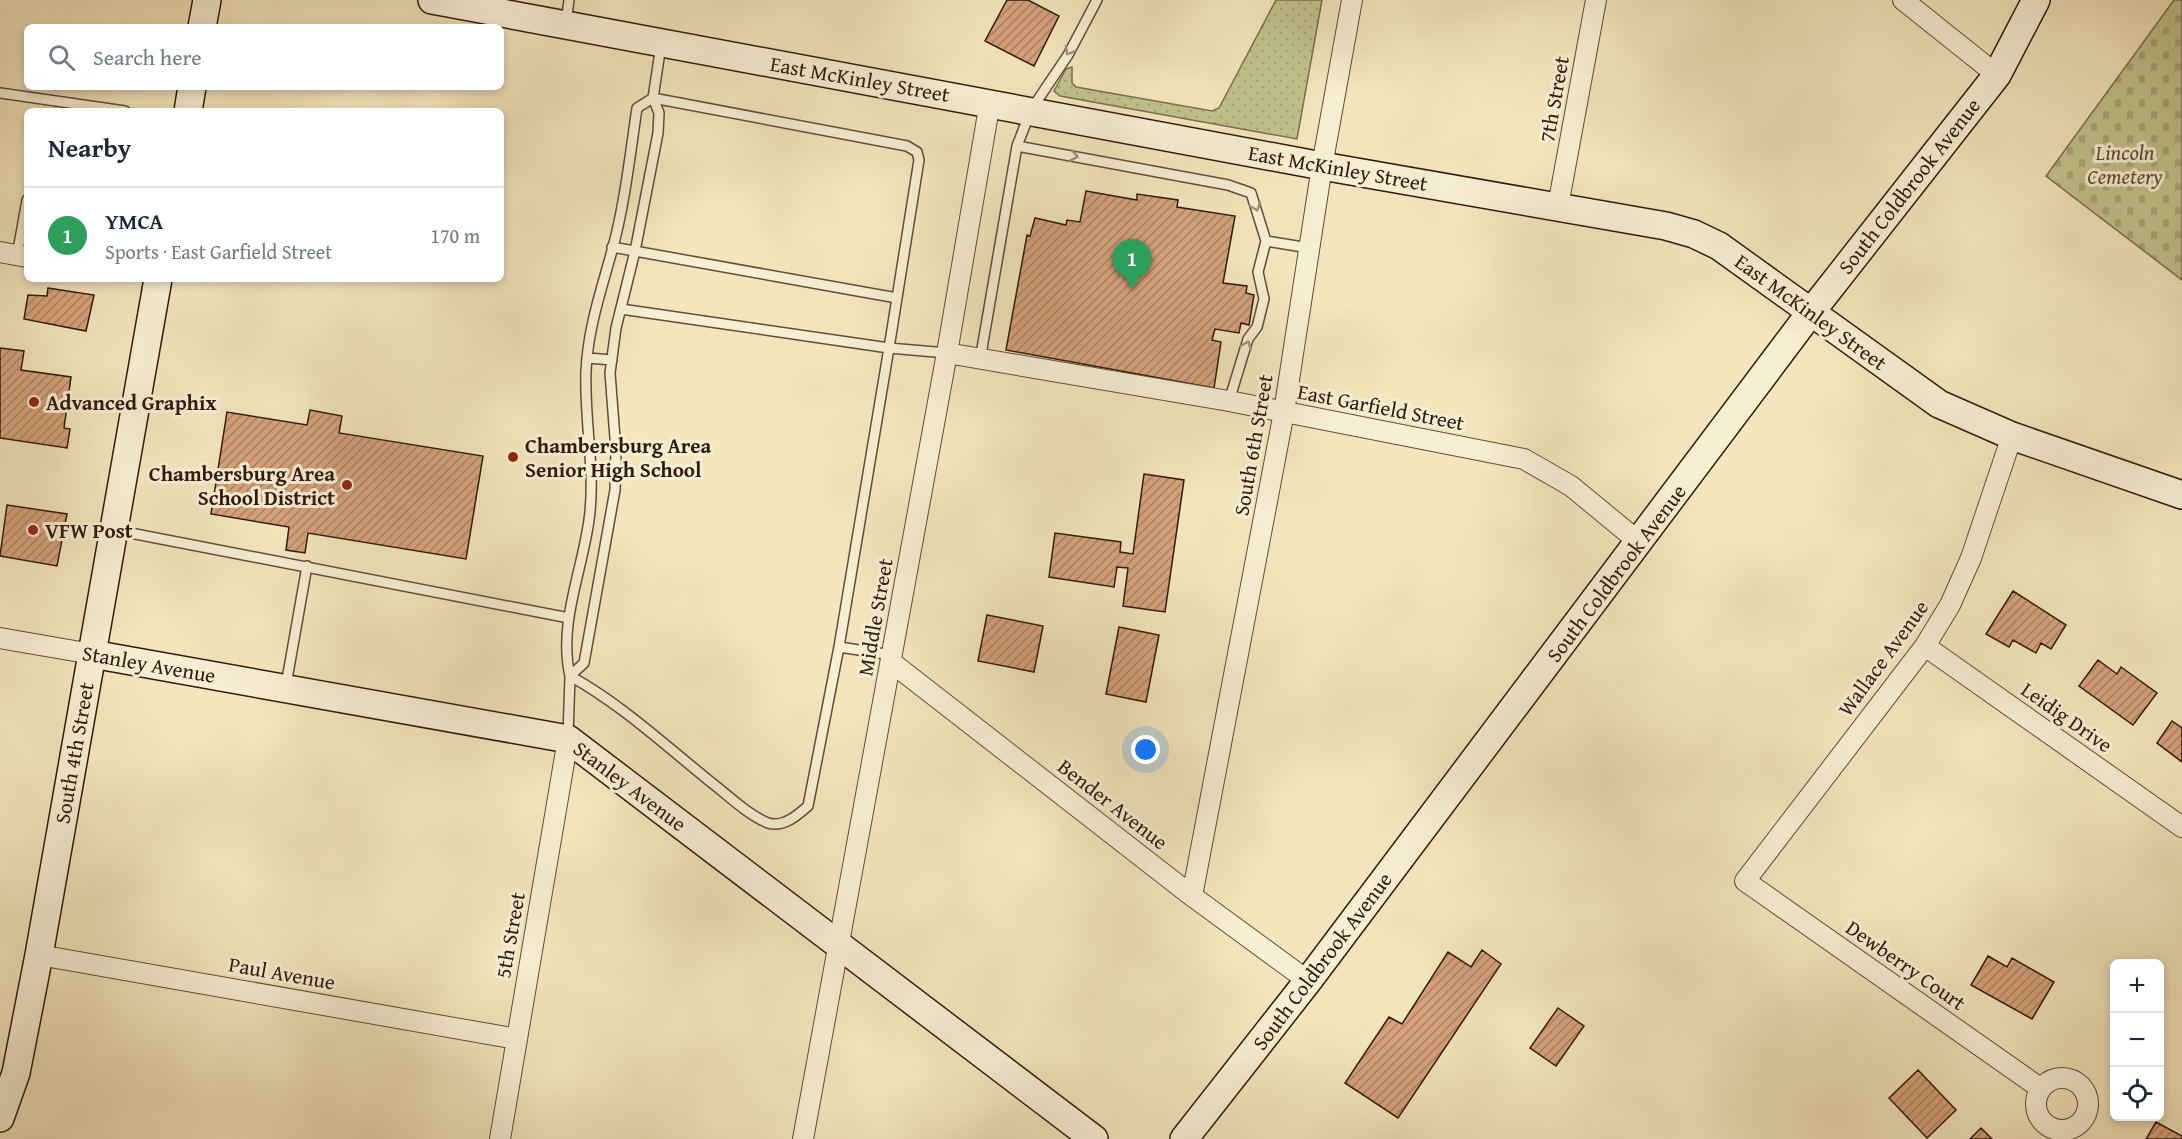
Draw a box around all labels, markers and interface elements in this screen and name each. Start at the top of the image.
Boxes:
search box [24,24,504,90]
icon: search [45,41,78,74]
text: Search here [93,41,202,73]
one-way arrow [1065,45,1076,55]
street label: East McKinley Street [768,48,953,110]
street label: 7th Street [1531,53,1577,145]
street label: South Coldbrook Avenue [1830,91,1988,281]
text: Nearby [48,128,131,167]
street label: East McKinley Street [1246,137,1431,199]
park label: Lincoln Cemetery [2087,137,2163,192]
one-way arrow [1070,150,1079,162]
one-way arrow [1249,200,1261,211]
text: YMCA [105,205,163,237]
text: 1 [62,221,73,250]
text: 170 m [430,221,480,250]
text: Sports · East Garfield Street [105,237,332,266]
pin: 1 [1112,240,1152,289]
street label: East McKinley Street [1728,246,1894,378]
one-way arrow [1240,340,1252,351]
street label: South 6th Street [1225,371,1281,518]
street label: East Garfield Street [1295,376,1468,438]
place label: Advanced Graphix [46,387,217,418]
marker: Advanced Graphix [27,395,41,409]
place label: Chambersburg Area Senior High School [525,430,711,485]
marker: Chambersburg Area Senior High School [506,450,520,464]
place label: Chambersburg Area School District [149,458,335,513]
street label: South Coldbrook Avenue [1539,477,1693,669]
marker: Chambersburg Area School District [340,478,354,492]
place label: VFW Post [45,515,133,546]
marker: VFW Post [26,523,40,537]
street label: Middle Street [849,555,901,678]
street label: Wallace Avenue [1830,593,1936,723]
street label: Stanley Avenue [80,637,218,691]
street label: Leidig Drive [2015,674,2119,760]
street label: South 4th Street [46,679,102,826]
street label: Stanley Avenue [567,733,693,839]
your location [1131,735,1160,764]
street label: Bender Avenue [1051,751,1175,857]
street label: South Coldbrook Avenue [1245,865,1399,1057]
street label: 5th Street [487,889,533,981]
street label: Dewberry Court [1840,912,1973,1018]
street label: Paul Avenue [226,948,338,998]
map controls [2110,959,2164,1121]
button: + [2110,959,2164,1013]
button: − [2110,1013,2164,1067]
button: locate [2110,1067,2164,1121]

